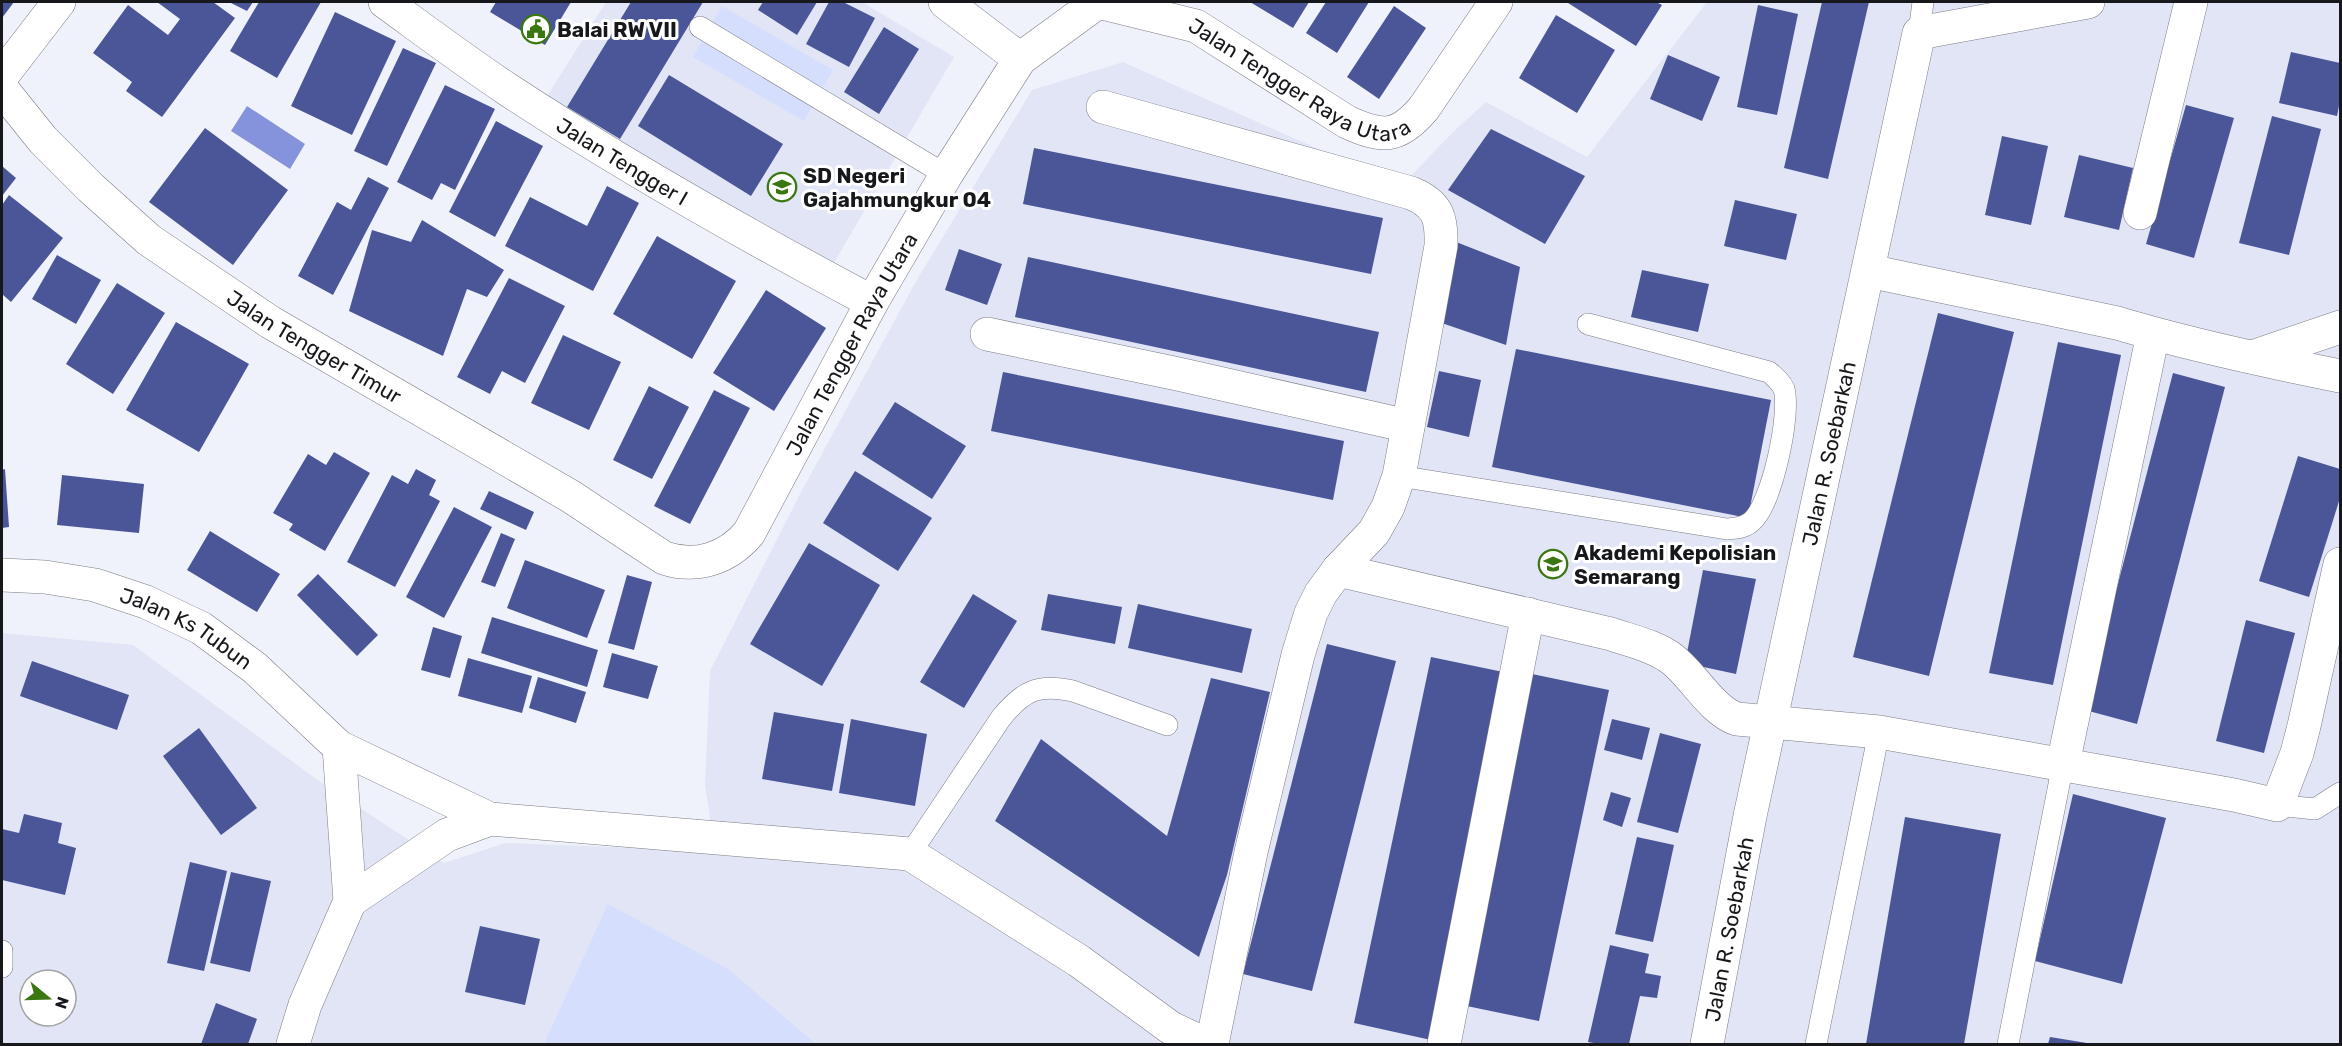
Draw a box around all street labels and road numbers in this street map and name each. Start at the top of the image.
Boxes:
street label: Jalan Tengger Raya Utara [1184,12,1415,146]
street label: Jalan Tengger I [552,112,693,210]
street label: Jalan Tengger Raya Utara [780,228,922,460]
street label: Jalan Tengger Timur [222,284,406,408]
street label: Jalan R. Soebarkah [1796,359,1860,548]
street label: Jalan Ks Tubun [117,582,257,674]
street label: Jalan R. Soebarkah [1699,835,1758,1024]

